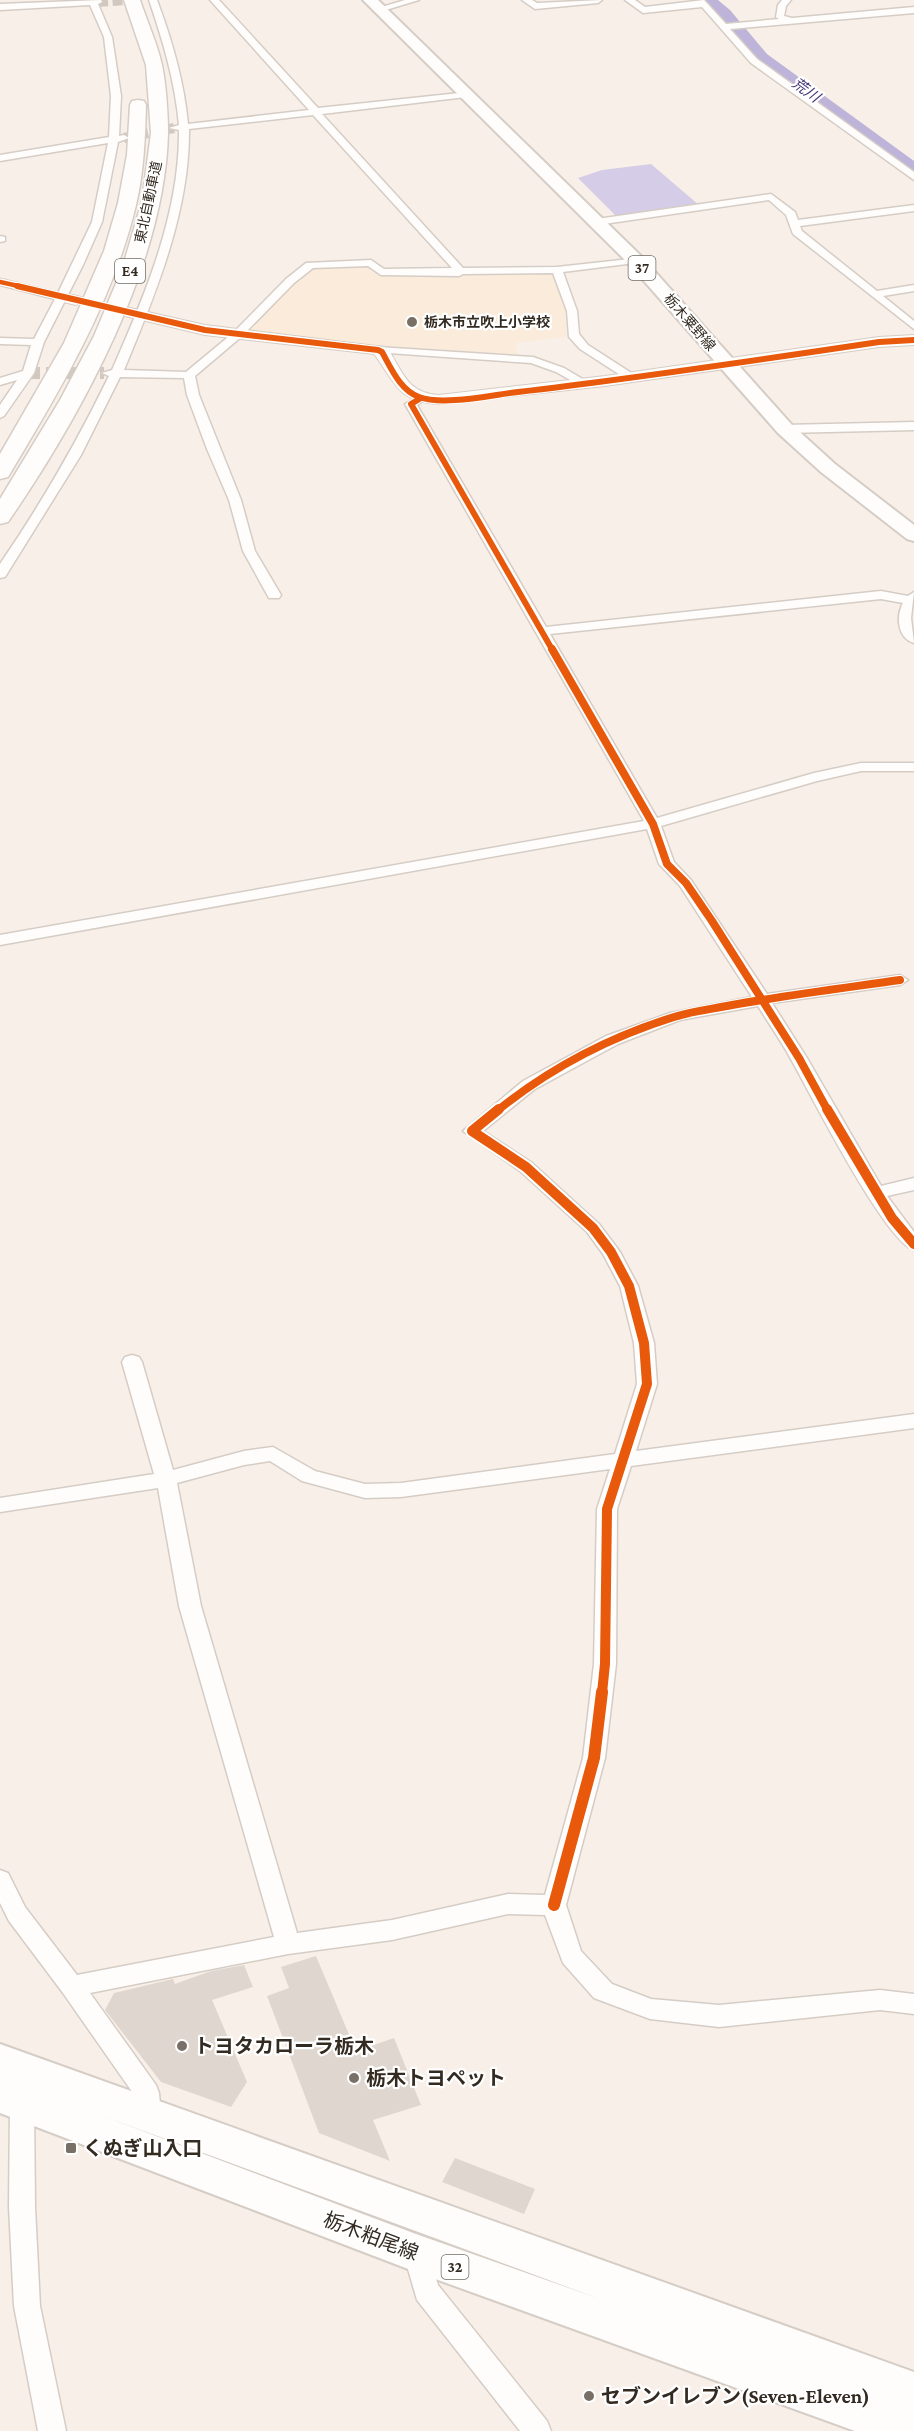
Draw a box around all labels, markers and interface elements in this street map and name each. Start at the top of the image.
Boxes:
water label: 荒川 [789,75,824,106]
street label: 東北自動車道 [131,159,165,245]
road number: 37 [628,256,656,280]
road number: E4 [115,259,145,283]
street label: 栃木粟野線 [661,290,719,354]
place label: 栃木市立吹上小学校 [424,314,550,330]
marker: 栃木市立吹上小学校 [405,315,419,329]
place label: トヨタカローラ栃木 [194,2035,374,2057]
marker: トヨタカローラ栃木 [175,2039,189,2053]
place label: 栃木トヨペット [366,2067,506,2089]
marker: 栃木トヨペット [347,2071,361,2085]
place label: くぬぎ山入口 [83,2137,203,2159]
marker: くぬぎ山入口 [64,2141,78,2155]
street label: 栃木粕尾線 [320,2208,422,2264]
road number: 32 [442,2255,468,2279]
place label: セブンイレブン(Seven-Eleven) [601,2385,870,2408]
marker: セブンイレブン(Seven-Eleven) [582,2389,596,2403]

